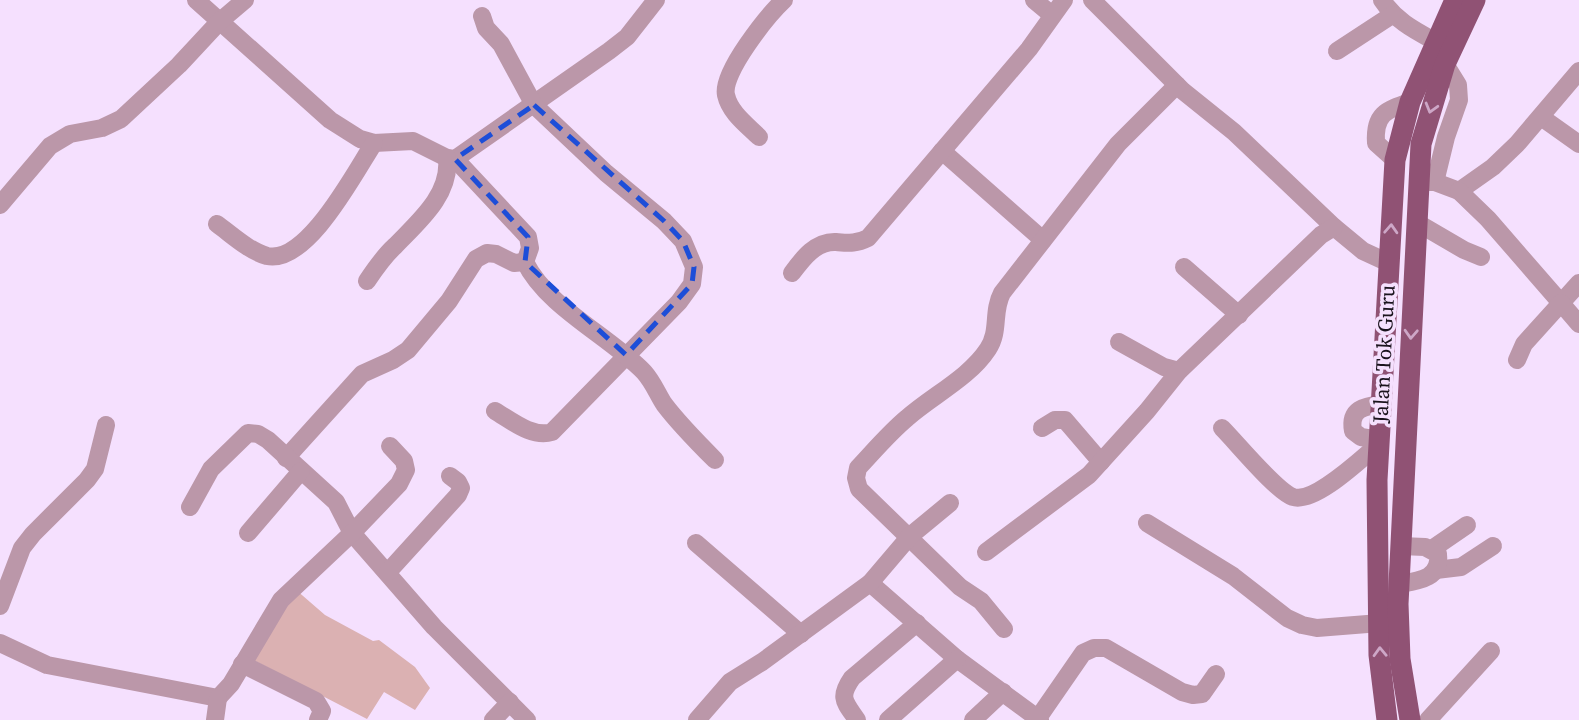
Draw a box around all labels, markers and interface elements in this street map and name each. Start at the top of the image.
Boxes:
one-way arrow [1424,102,1439,114]
one-way arrow [1383,223,1398,234]
street label: Jalan Tok Guru [1365,284,1402,425]
one-way arrow [1403,329,1418,340]
one-way arrow [1372,646,1388,657]

